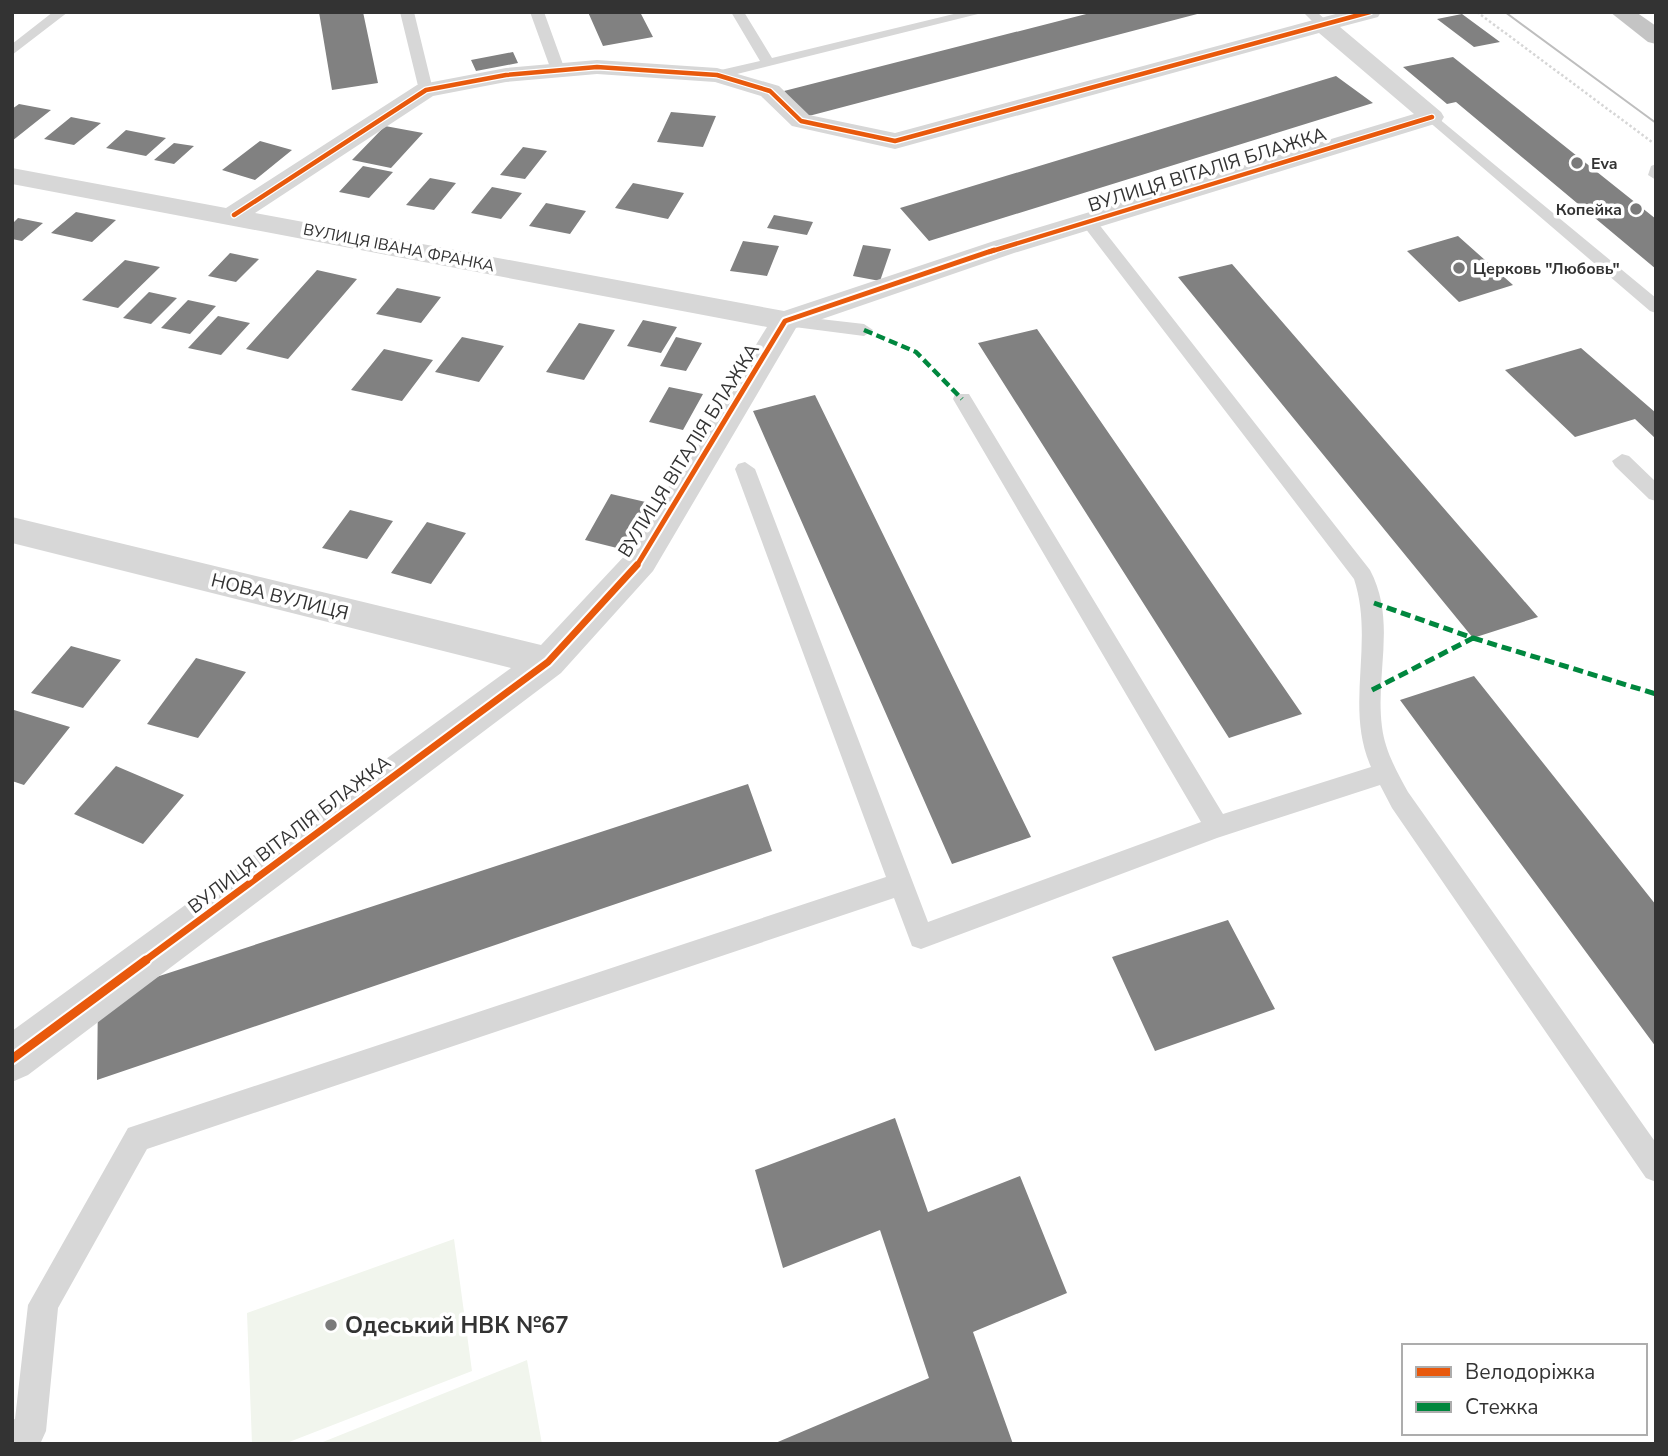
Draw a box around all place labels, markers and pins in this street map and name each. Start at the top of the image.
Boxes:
place label: Eva [1591,153,1617,175]
marker: Eva [1569,155,1585,171]
place label: Копейка [1556,199,1622,221]
marker: Копейка [1628,201,1644,217]
place label: Церковь "Любовь" [1473,258,1620,280]
marker: Церковь "Любовь" [1451,260,1467,276]
place label: Одеський НВК №67 [345,1310,569,1341]
marker: Одеський НВК №67 [323,1317,339,1333]

